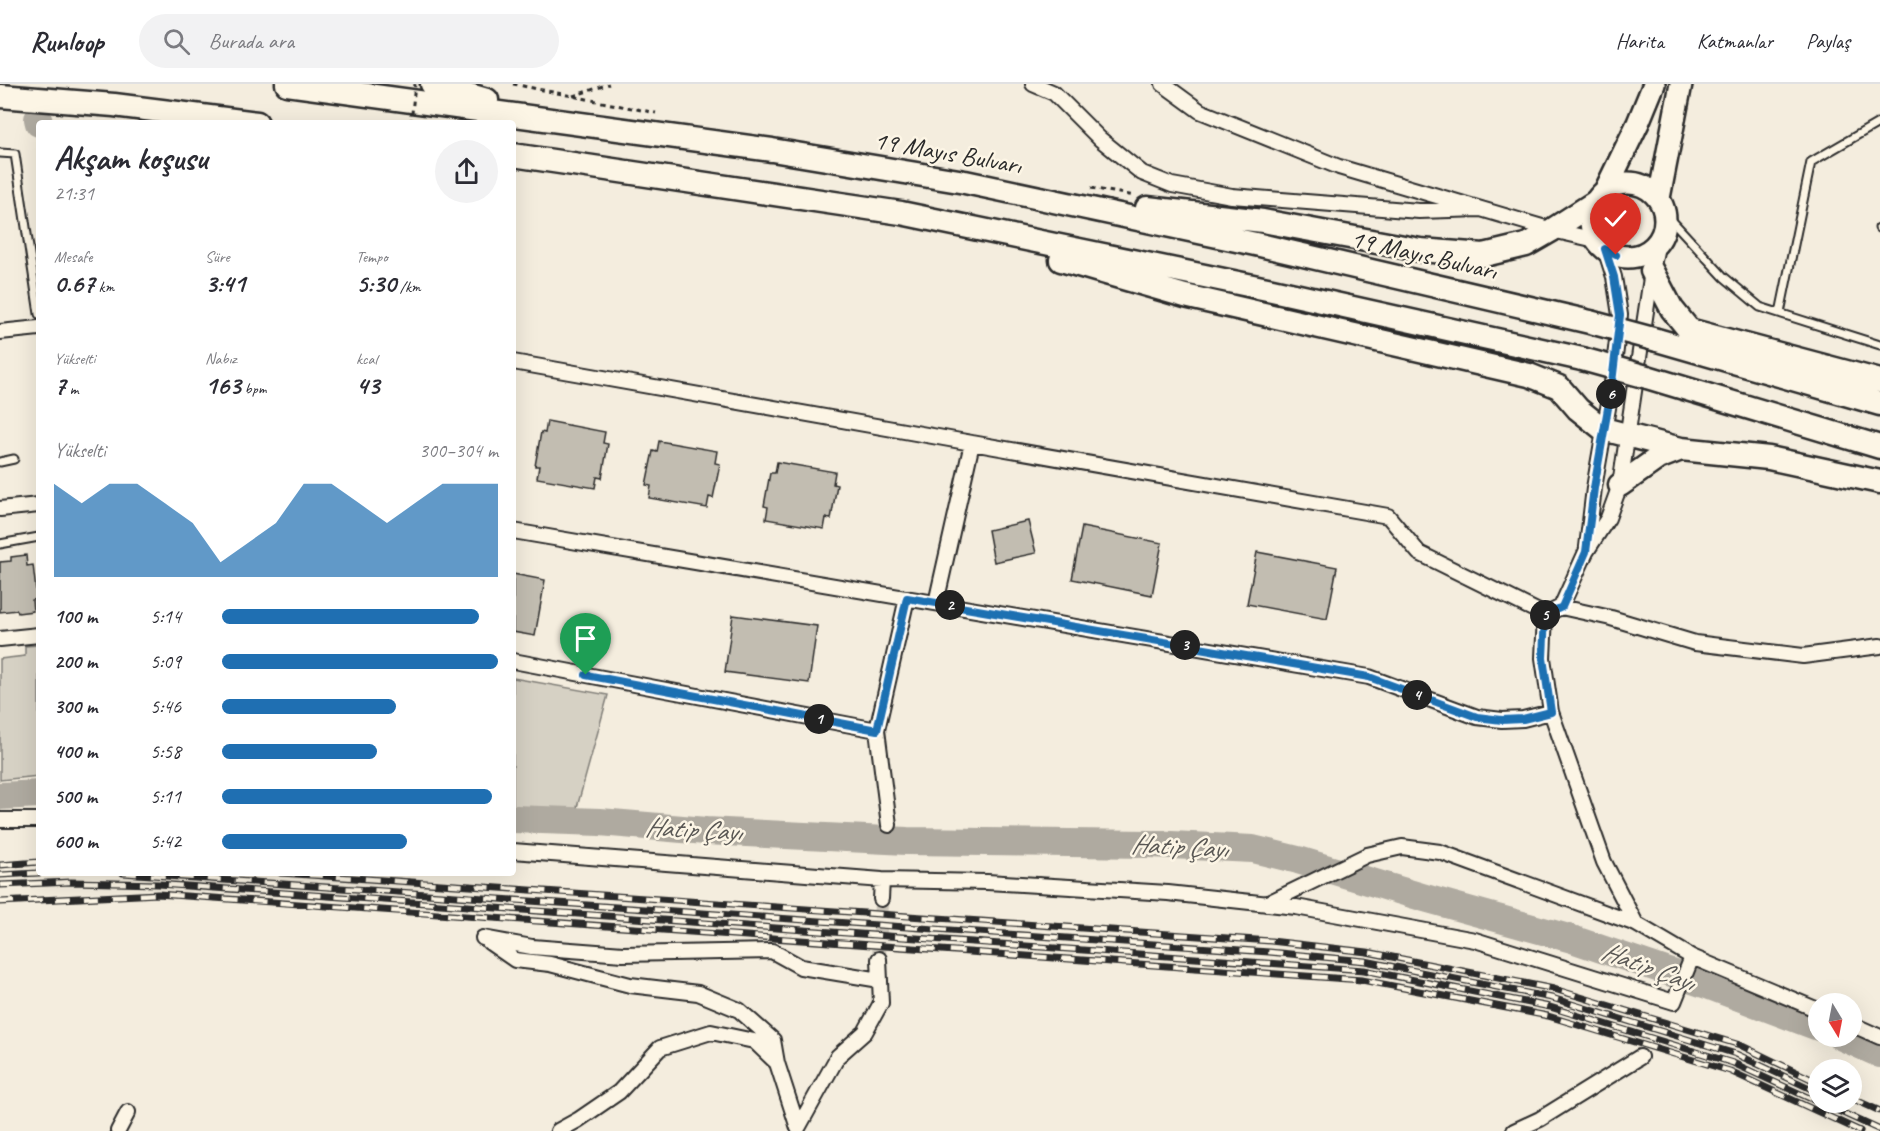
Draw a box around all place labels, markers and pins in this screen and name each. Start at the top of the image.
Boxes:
pin [1590,193,1641,255]
pin: 6 [1596,379,1626,409]
pin: 2 [935,590,965,620]
pin: 5 [1530,600,1560,630]
pin [560,613,611,675]
pin: 3 [1170,630,1200,660]
pin: 4 [1402,680,1432,710]
pin: 1 [804,704,834,734]

